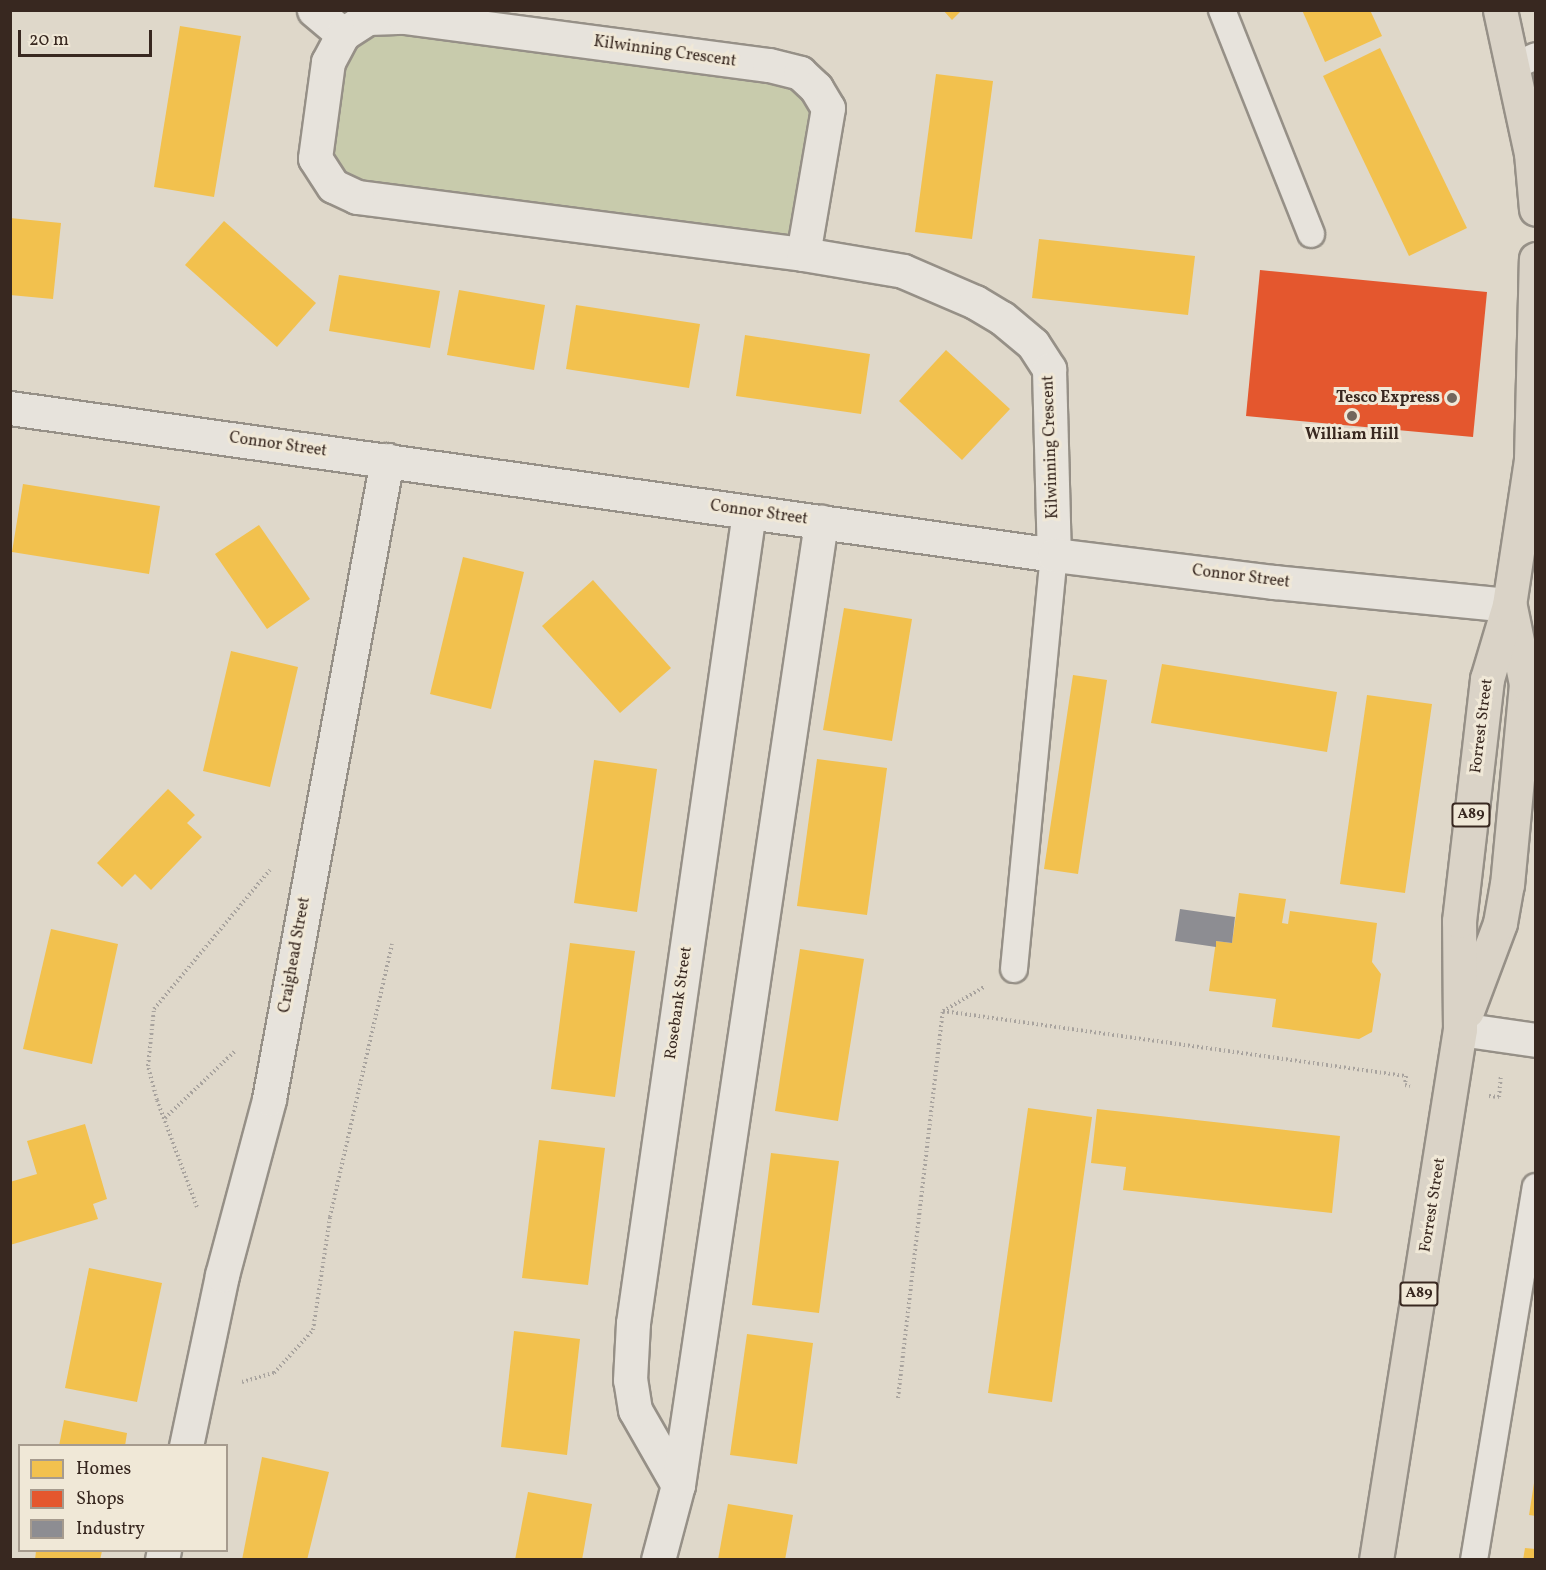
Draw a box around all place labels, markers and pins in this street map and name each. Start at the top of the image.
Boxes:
place label: Tesco Express [1336,388,1440,408]
marker: Tesco Express [1445,391,1459,405]
marker: William Hill [1345,409,1359,423]
place label: William Hill [1305,425,1399,445]

